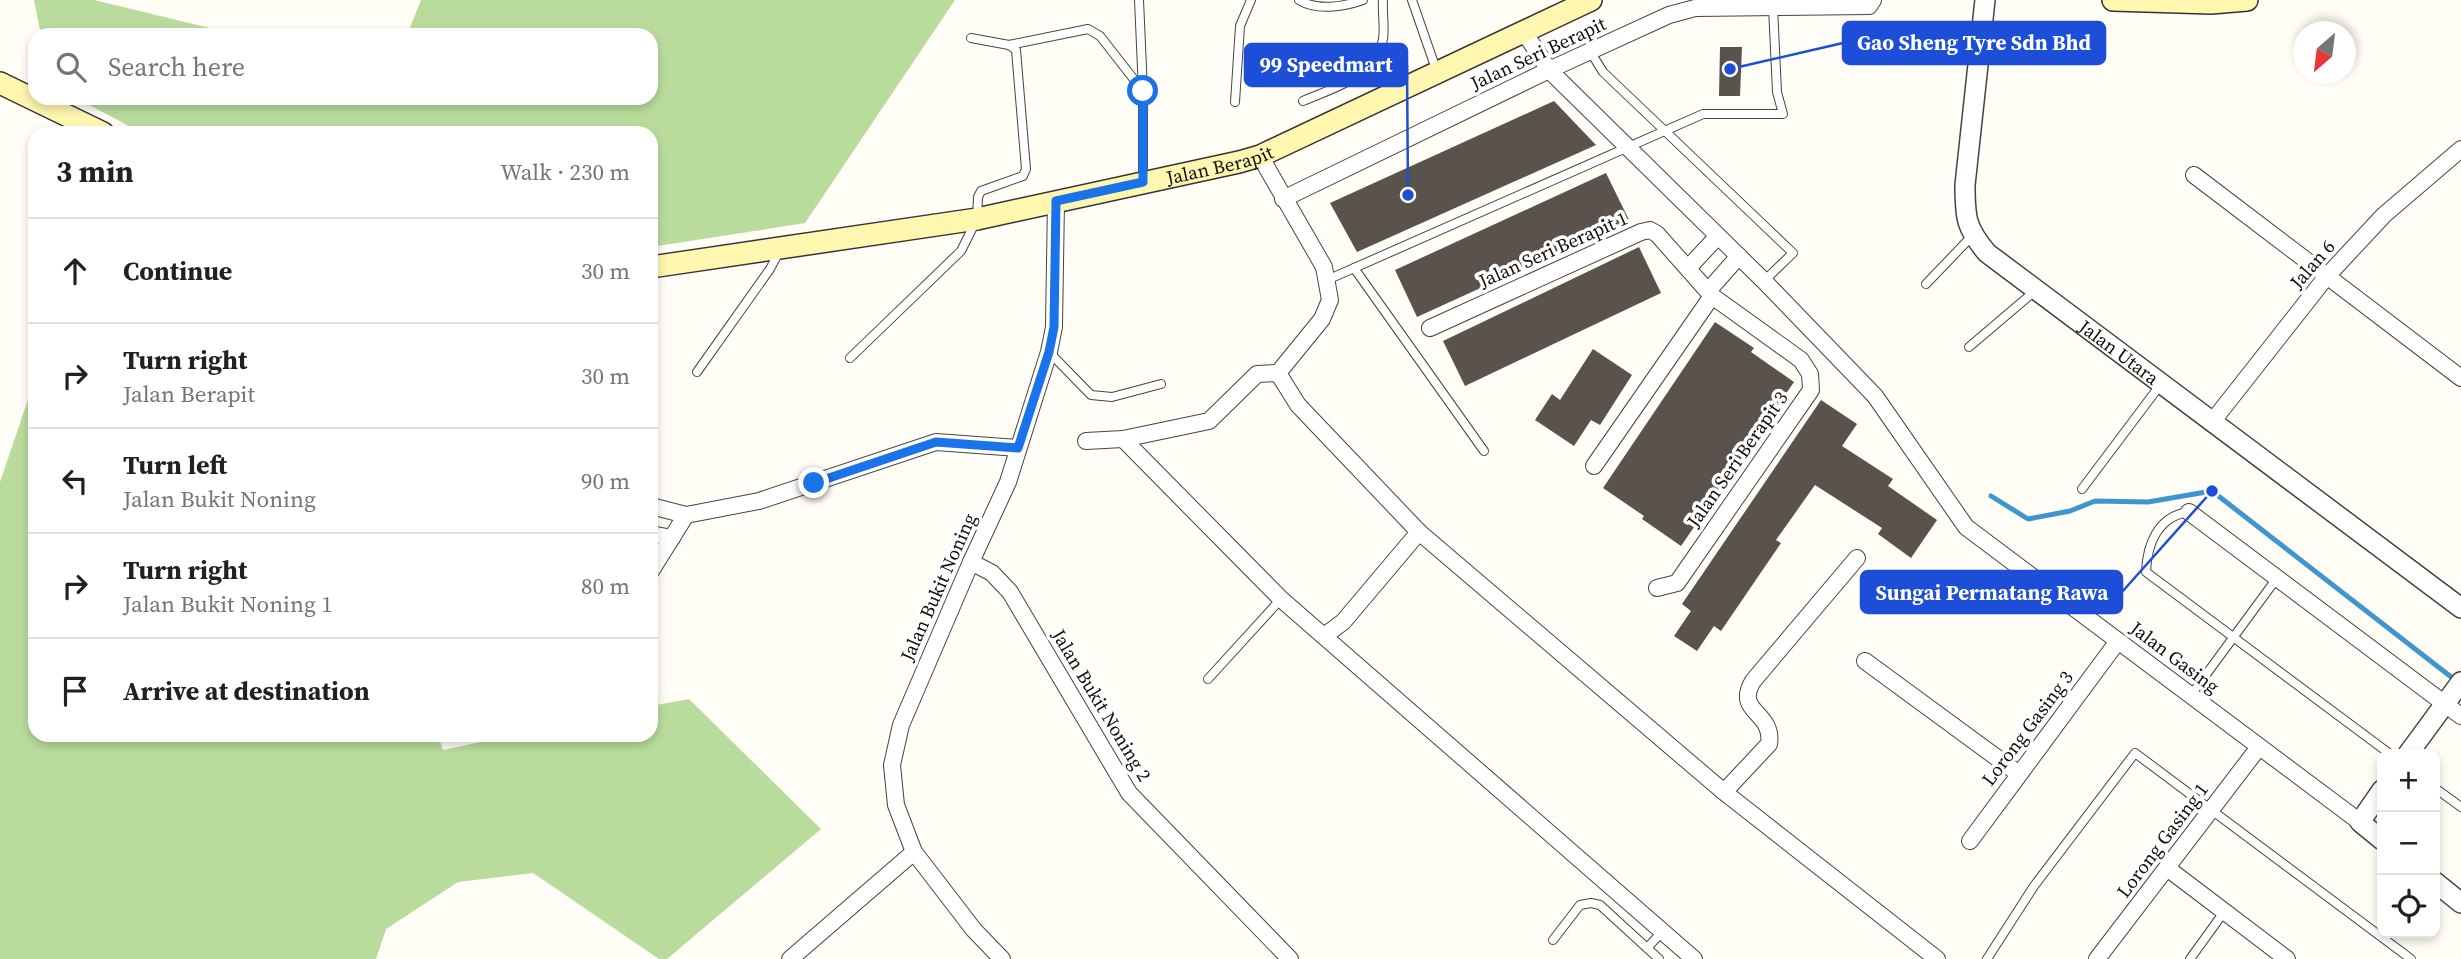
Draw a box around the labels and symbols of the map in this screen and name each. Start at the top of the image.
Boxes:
street label: Jalan Seri Berapit [1465,10,1611,96]
north arrow [2293,21,2356,84]
callout: Gao Sheng Tyre Sdn Bhd [1843,22,2105,64]
text: Gao Sheng Tyre Sdn Bhd [1857,28,2092,57]
callout: 99 Speedmart [1245,44,1407,86]
text: 99 Speedmart [1259,50,1393,79]
route start [1127,75,1158,106]
street label: Jalan Berapit [1163,138,1278,191]
street label: Jalan Seri Berapit 1 [1474,204,1632,294]
street label: Jalan 6 [2283,234,2340,295]
street label: Jalan Utara [2073,313,2165,391]
street label: Jalan Seri Berapit 3 [1680,386,1794,533]
route end [798,467,829,498]
street label: Jalan Bukit Noning [893,509,982,666]
callout: Sungai Permatang Rawa [1861,571,2122,613]
text: Sungai Permatang Rawa [1876,578,2109,607]
street label: Jalan Gasing [2124,614,2225,699]
street label: Jalan Bukit Noning 2 [1046,623,1158,786]
street label: Lorong Gasing 3 [1975,665,2079,791]
street label: Lorong Gasing 1 [2110,777,2214,903]

